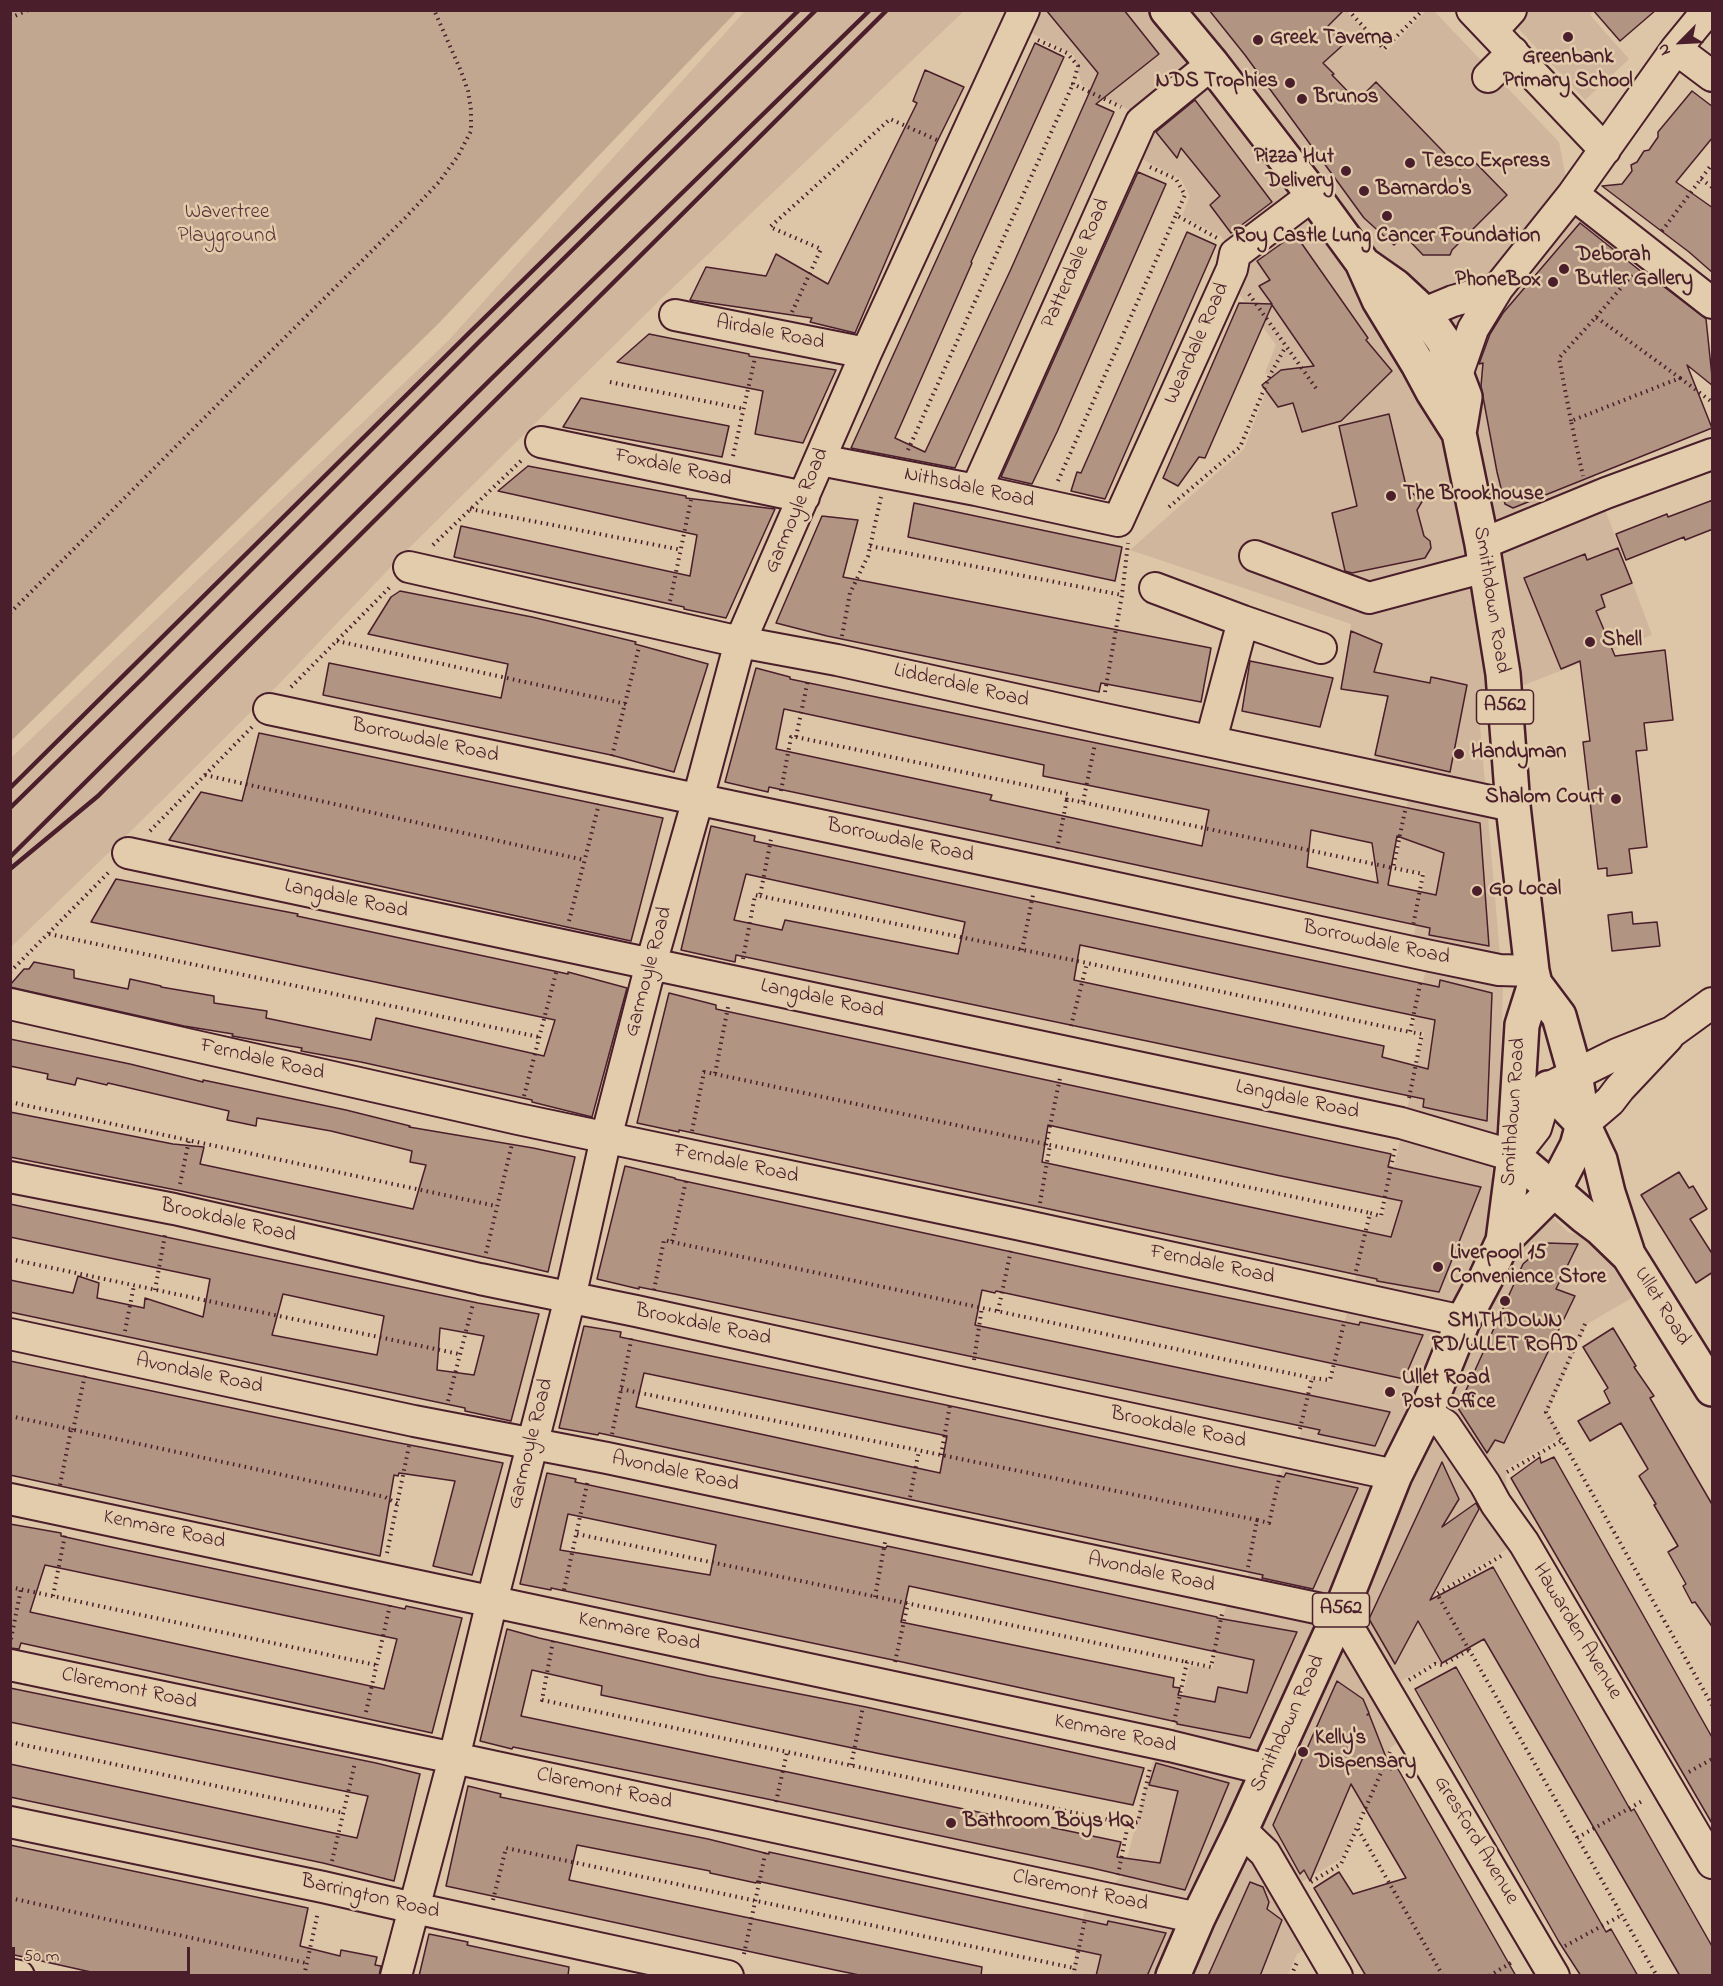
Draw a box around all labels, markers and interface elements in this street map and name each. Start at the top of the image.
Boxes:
north arrow [1651,12,1711,72]
place label: Greek Taverna [1270,27,1393,53]
marker: Greenbank Primary School [1561,30,1575,44]
marker: Greek Taverna [1251,33,1265,47]
text: N [1651,40,1678,59]
place label: Greenbank Primary School [1503,46,1633,96]
place label: NDS Trophies [1156,70,1278,96]
marker: NDS Trophies [1283,76,1297,90]
place label: Brunos [1314,86,1379,112]
marker: Brunos [1295,92,1309,106]
place label: Pizza Hut Delivery [1254,146,1334,196]
place label: Tesco Express [1422,150,1550,176]
marker: Tesco Express [1403,156,1417,170]
marker: Pizza Hut Delivery [1339,164,1353,178]
place label: Barnardo's [1376,178,1472,204]
marker: Barnardo's [1357,184,1371,198]
street label: Patterdale Road [1037,195,1117,333]
park label: Wavertree Playground [178,201,276,251]
marker: Roy Castle Lung Cancer Foundation [1380,209,1394,223]
place label: Roy Castle Lung Cancer Foundation [1234,225,1540,251]
place label: Deborah Butler Gallery [1576,244,1693,294]
marker: Deborah Butler Gallery [1557,262,1571,276]
place label: PhoneBox [1455,269,1541,295]
marker: PhoneBox [1546,275,1560,289]
street label: Weardale Road [1160,279,1236,409]
street label: Airdale Road [713,311,827,357]
street label: Foxdale Road [612,444,734,494]
street label: Garmoyle Road [760,445,836,577]
street label: Nithsdale Road [901,463,1037,515]
place label: The Brookhouse [1403,483,1544,509]
marker: The Brookhouse [1384,489,1398,503]
street label: Smithdown Road [1466,525,1514,675]
place label: Shell [1602,629,1642,655]
marker: Shell [1583,635,1597,649]
street label: Lidderdale Road [891,659,1031,715]
road number: A562 [1476,690,1534,724]
street label: Borrowdale Road [349,714,501,770]
place label: Handyman [1471,741,1566,767]
marker: Handyman [1452,747,1466,761]
place label: Shalom Court [1485,786,1604,812]
marker: Shalom Court [1609,792,1623,806]
street label: Borrowdale Road [824,814,976,870]
street label: Langdale Road [282,875,410,925]
place label: Go Local [1489,878,1561,904]
marker: Go Local [1470,884,1484,898]
street label: Garmoyle Road [621,904,679,1040]
street label: Borrowdale Road [1300,916,1452,972]
street label: Langdale Road [758,975,886,1025]
street label: Ferndale Road [197,1034,327,1088]
street label: Smithdown Road [1497,1037,1533,1187]
street label: Langdale Road [1233,1076,1361,1126]
street label: Ferndale Road [671,1139,801,1191]
street label: Brookdale Road [158,1194,298,1250]
street label: Ferndale Road [1147,1240,1277,1292]
place label: Liverpool 15 Convenience Store [1450,1242,1606,1292]
marker: Liverpool 15 Convenience Store [1431,1260,1445,1274]
street label: Ullet Road [1627,1263,1695,1351]
marker: SMITHDOWN RD/ULLET ROAD [1498,1294,1512,1308]
street label: Brookdale Road [633,1299,773,1353]
place label: SMITHDOWN RD/ULLET ROAD [1432,1310,1578,1360]
street label: Avondale Road [133,1349,265,1401]
place label: Ullet Road Post Office [1402,1367,1495,1417]
street label: Garmoyle Road [504,1376,560,1512]
marker: Ullet Road Post Office [1383,1385,1397,1399]
street label: Brookdale Road [1108,1402,1248,1456]
street label: Avondale Road [609,1447,741,1499]
street label: Kenmare Road [101,1506,227,1556]
street label: Avondale Road [1085,1548,1217,1600]
street label: Hawarden Avenue [1525,1559,1627,1705]
road number: A562 [1312,1593,1370,1627]
street label: Kenmare Road [576,1608,702,1658]
street label: Smithdown Road [1246,1651,1332,1797]
street label: Claremont Road [59,1663,199,1717]
street label: Kenmare Road [1052,1710,1178,1760]
place label: Kelly's Dispensary [1315,1727,1416,1777]
marker: Kelly's Dispensary [1296,1745,1310,1759]
street label: Claremont Road [534,1763,674,1817]
street label: Gresford Avenue [1427,1772,1523,1910]
place label: Bathroom Boys HQ [963,1810,1134,1836]
marker: Bathroom Boys HQ [944,1816,958,1830]
street label: Claremont Road [1010,1865,1150,1919]
street label: Barrington Road [298,1870,442,1926]
scale bar [15,1935,194,1973]
text: 50 m [23,1944,60,1970]

